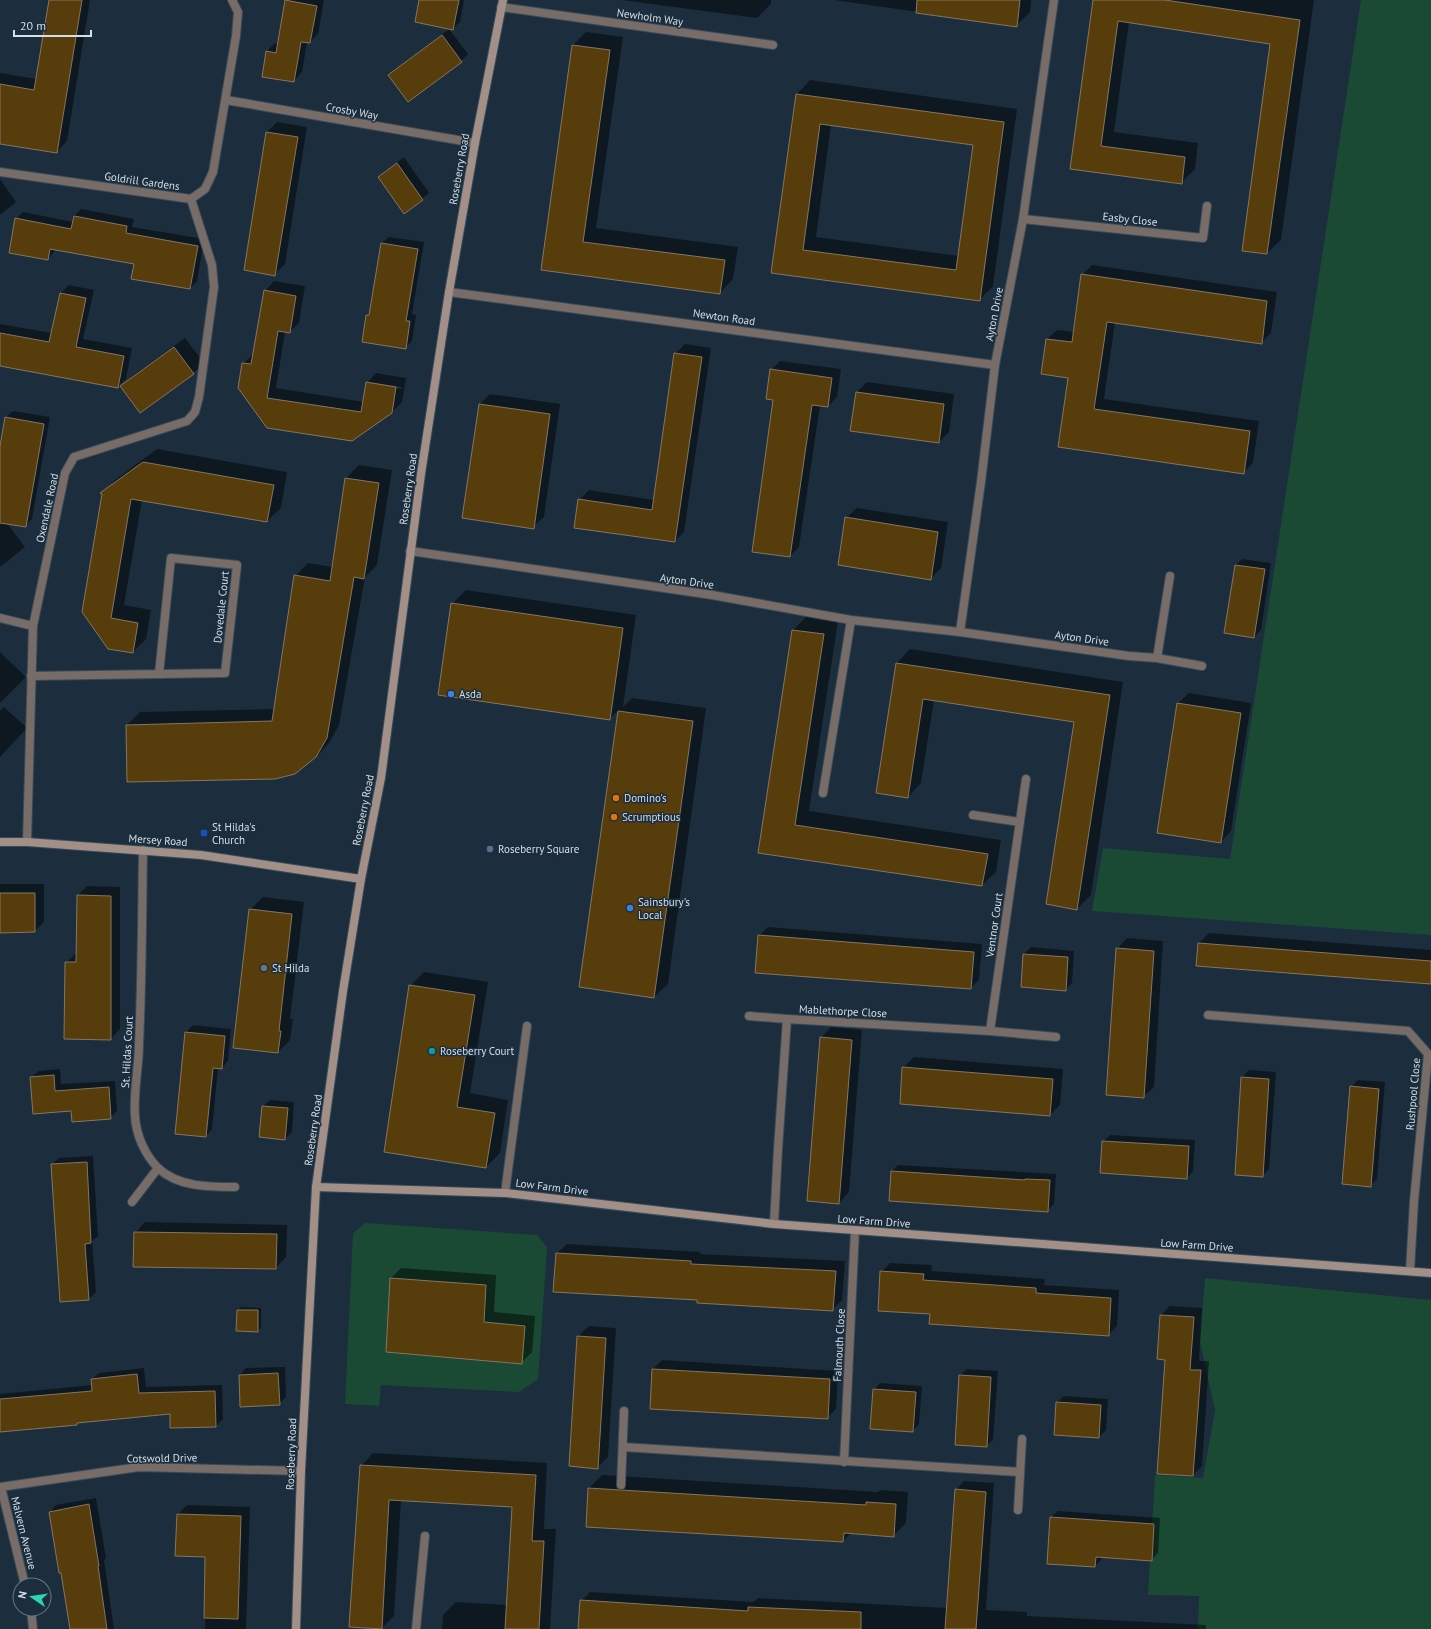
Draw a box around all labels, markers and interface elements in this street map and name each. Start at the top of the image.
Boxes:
street label: Newholm Way [616,5,685,29]
scale bar [14,12,91,38]
text: 20 m [20,18,46,33]
street label: Crosby Way [325,100,380,123]
street label: Roseberry Road [446,132,472,206]
street label: Goldrill Gardens [103,169,181,193]
street label: Easby Close [1102,209,1159,229]
street label: Ayton Drive [982,286,1006,342]
street label: Newton Road [692,306,756,328]
street label: Roseberry Road [396,452,420,526]
street label: Oxendale Road [33,472,61,544]
street label: Dovedale Court [210,570,232,644]
street label: Ayton Drive [659,570,715,592]
street label: Ayton Drive [1054,627,1110,649]
place label: Asda [459,687,481,701]
marker: Asda [446,689,456,699]
street label: Roseberry Road [349,773,377,847]
place label: Domino's [624,791,667,805]
marker: Domino's [611,793,621,803]
place label: Scrumptious [622,810,681,824]
marker: Scrumptious [609,812,619,822]
place label: St Hilda's Church [212,820,256,847]
marker: St Hilda's Church [199,828,209,838]
street label: Mersey Road [128,831,188,849]
place label: Roseberry Square [498,842,580,856]
marker: Roseberry Square [485,844,495,854]
street label: Ventnor Court [982,892,1005,959]
place label: Sainsbury's Local [638,895,690,922]
marker: Sainsbury's Local [625,903,635,913]
place label: St Hilda [272,961,309,975]
marker: St Hilda [259,963,269,973]
street label: Mablethorpe Close [799,1002,888,1020]
street label: St. Hildas Court [118,1015,136,1088]
place label: Roseberry Court [440,1044,515,1058]
marker: Roseberry Court [427,1046,437,1056]
street label: Rushpool Close [1403,1057,1423,1131]
street label: Roseberry Road [301,1093,325,1167]
street label: Low Farm Drive [515,1176,589,1198]
street label: Low Farm Drive [837,1211,911,1231]
street label: Low Farm Drive [1160,1235,1234,1255]
street label: Falmouth Close [830,1308,848,1382]
street label: Roseberry Road [283,1418,299,1490]
street label: Cotswold Drive [127,1450,198,1466]
street label: Malvern Avenue [8,1495,40,1571]
north arrow [12,1577,52,1617]
text: N [15,1590,30,1600]

